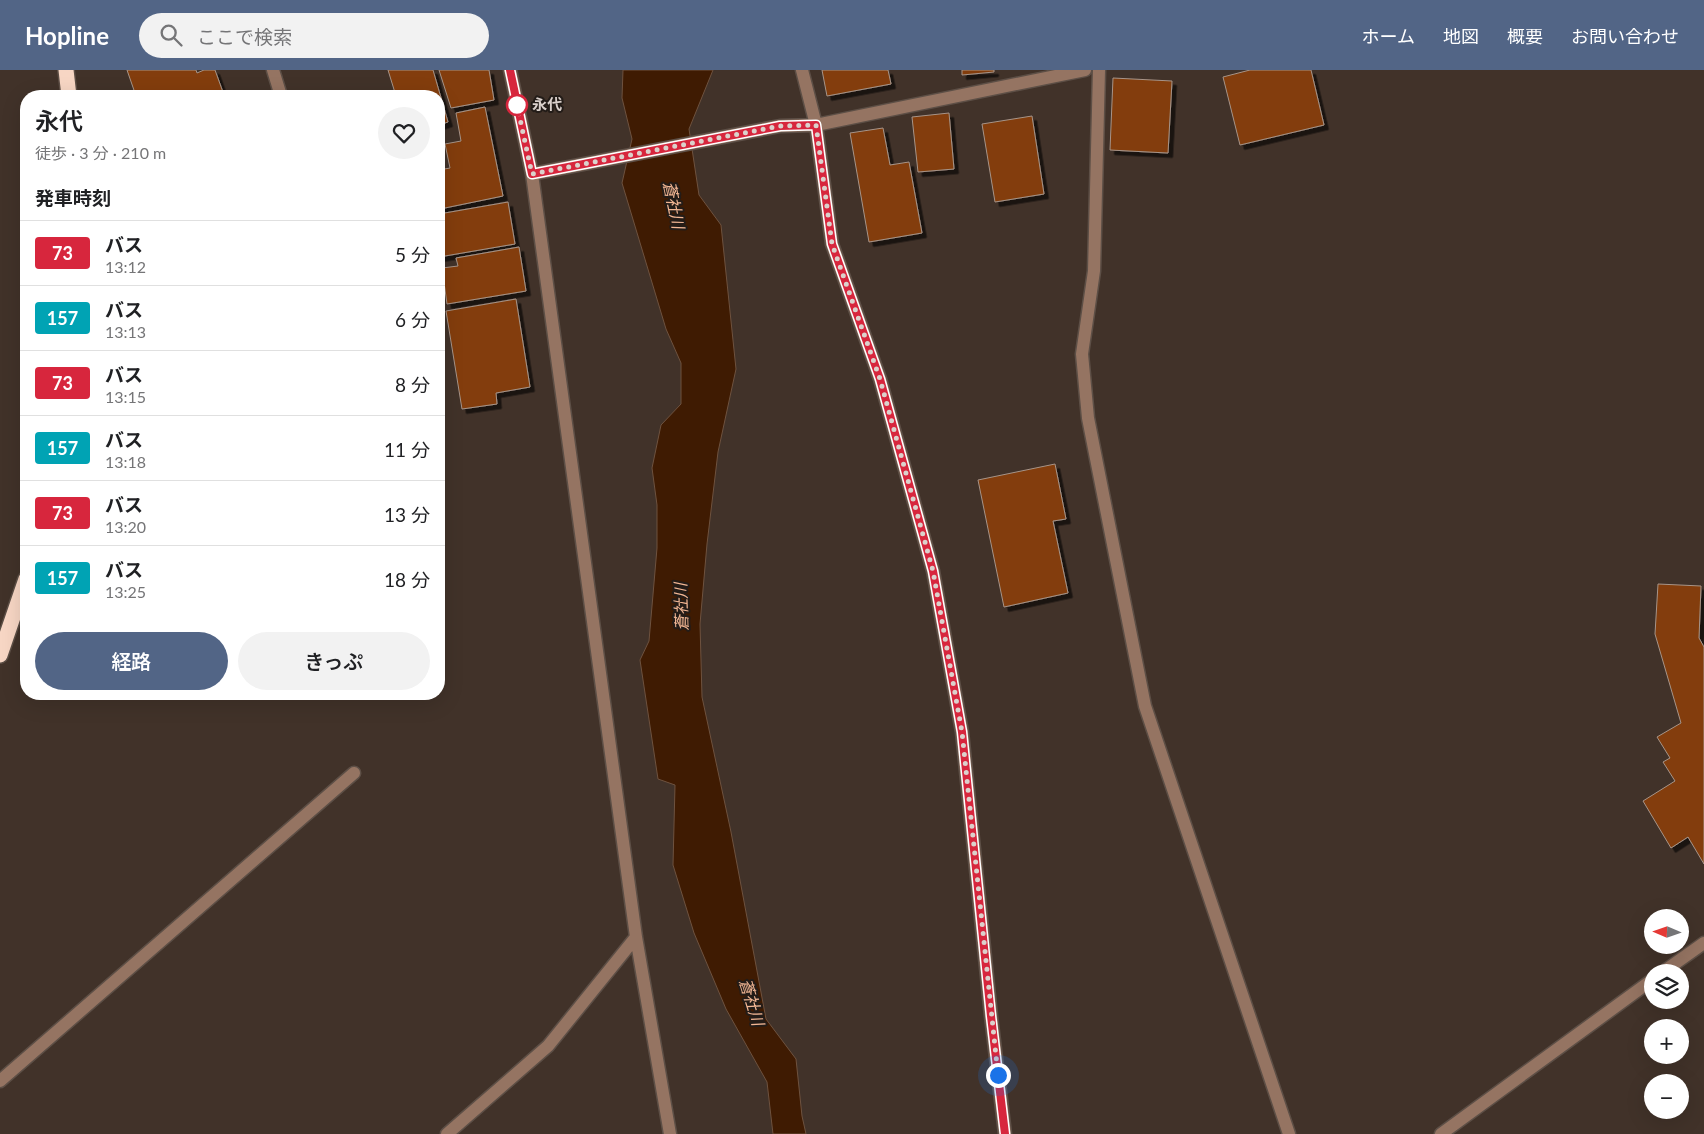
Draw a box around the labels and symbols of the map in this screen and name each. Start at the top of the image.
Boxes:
marker: 永代 [506,94,528,116]
place label: 永代 [532,95,562,113]
water label: 蒼社川 [660,179,689,232]
water label: 蒼社川 [670,581,691,631]
north arrow [1644,909,1689,954]
water label: 蒼社川 [736,976,769,1029]
your location [986,1063,1011,1088]

